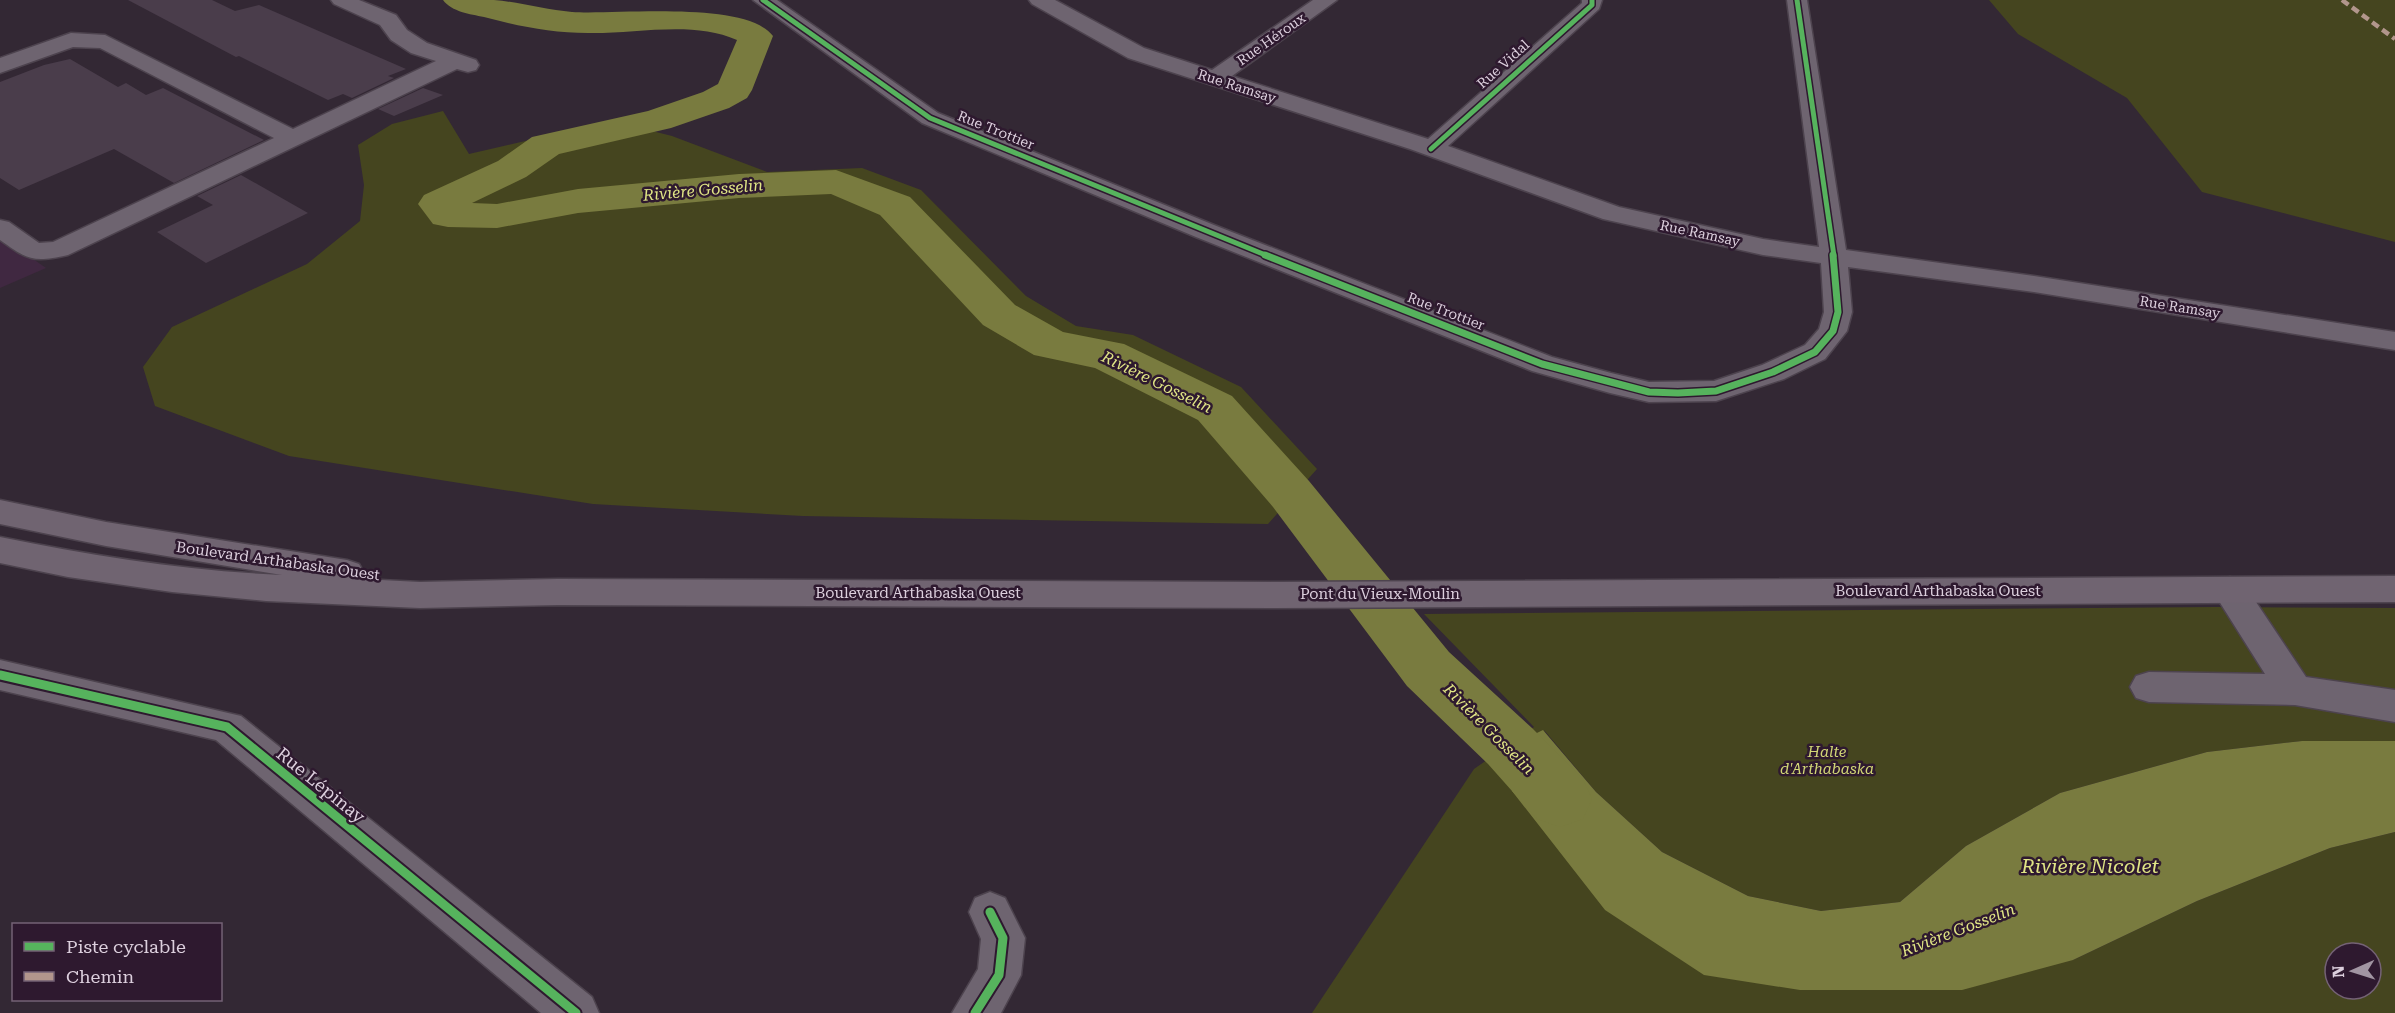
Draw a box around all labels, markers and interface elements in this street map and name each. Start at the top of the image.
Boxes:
street label: Rue Héroux [1234,10,1308,68]
street label: Rue Vidal [1474,36,1533,92]
street label: Rue Ramsay [1196,66,1279,106]
street label: Rue Trottier [955,107,1037,153]
water label: Rivière Gosselin [641,175,764,205]
street label: Rue Ramsay [1659,217,1742,249]
street label: Rue Trottier [1405,289,1487,333]
street label: Rue Ramsay [2139,293,2222,321]
water label: Rivière Gosselin [1098,347,1215,417]
street label: Boulevard Arthabaska Ouest [175,538,381,584]
street label: Boulevard Arthabaska Ouest [1835,582,2041,600]
street label: Boulevard Arthabaska Ouest [815,584,1021,602]
street label: Pont du Vieux-Moulin [1300,585,1460,603]
water label: Rivière Gosselin [1439,679,1538,778]
street label: Rue Lépinay [272,743,370,827]
park label: Halte d'Arthabaska [1780,743,1874,778]
water label: Rivière Nicolet [2020,854,2159,878]
water label: Rivière Gosselin [1897,900,2018,961]
legend [12,923,222,1001]
text: Piste cyclable [66,936,186,957]
north arrow [2323,941,2383,1001]
text: N [2329,965,2348,978]
text: Chemin [66,966,135,987]

